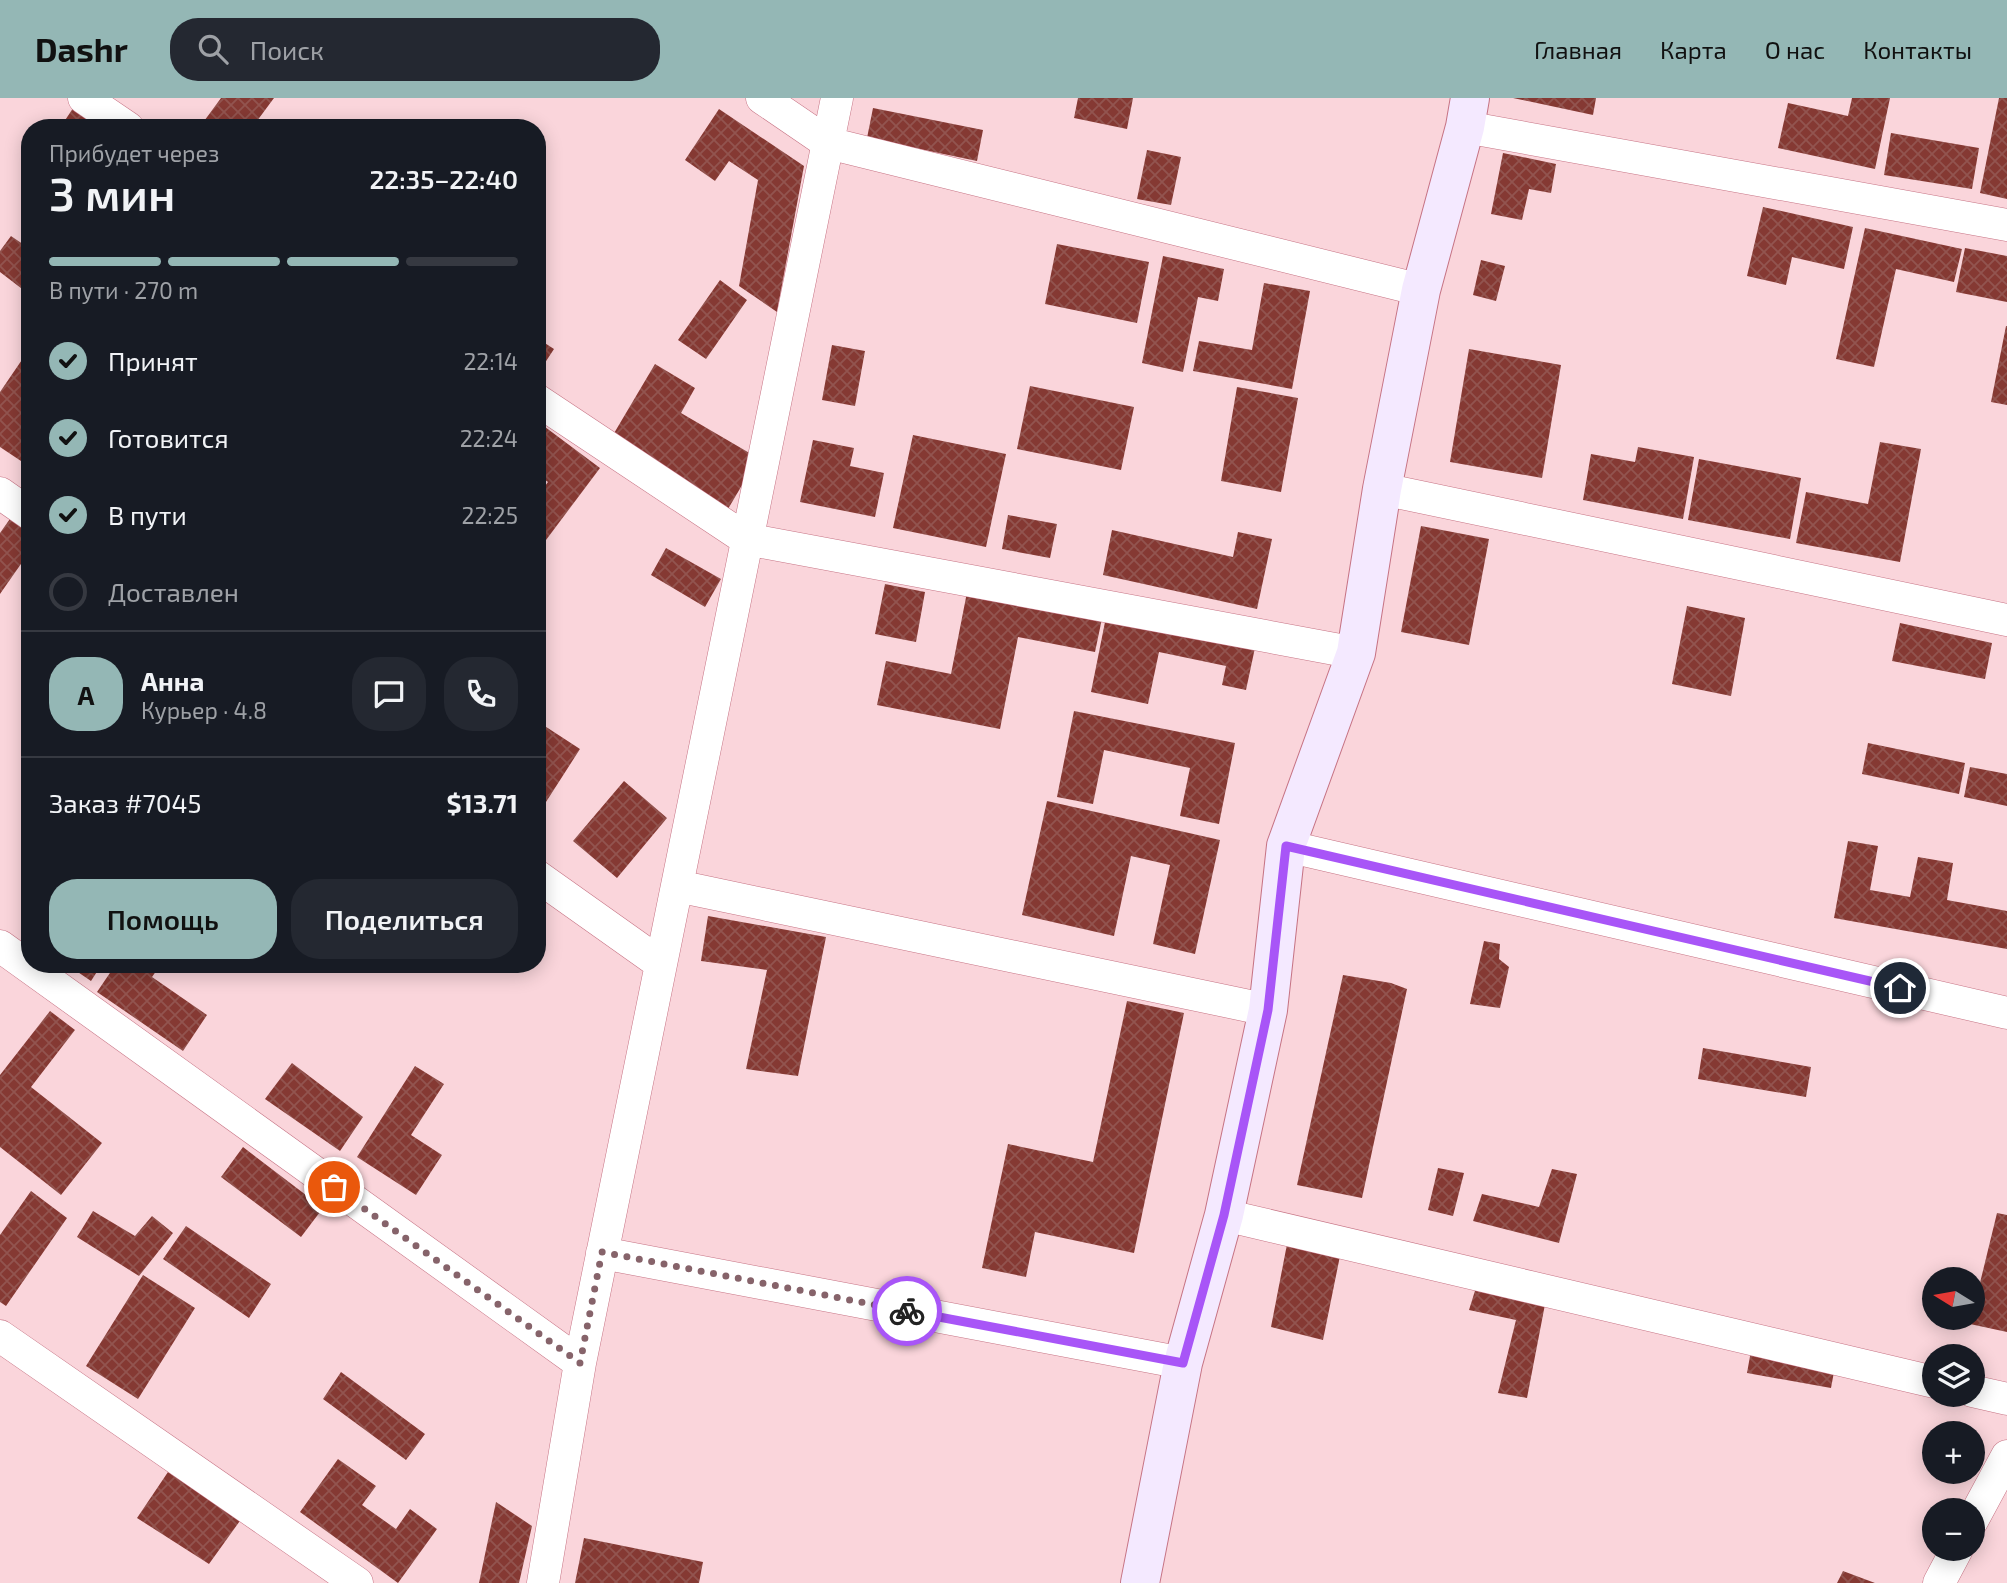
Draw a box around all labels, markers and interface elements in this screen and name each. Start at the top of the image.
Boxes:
search box [170,18,660,81]
text: Dashr [35,29,128,69]
icon: search [194,30,232,68]
text: Поиск [250,34,324,65]
text: Главная [1534,35,1622,64]
text: Карта [1660,35,1727,64]
text: О нас [1765,35,1825,64]
text: Контакты [1863,35,1972,64]
text: Прибудет через [49,139,219,167]
text: 22:35–22:40 [369,163,518,194]
text: 3 мин [49,165,175,220]
text: В пути · 270 m [49,276,198,304]
icon: check [49,342,87,380]
text: Принят [108,345,198,376]
text: 22:14 [463,347,518,375]
icon: check [49,419,87,457]
text: Готовится [108,422,229,453]
text: 22:24 [460,424,518,452]
icon: check [49,496,87,534]
text: В пути [108,499,187,530]
text: 22:25 [461,501,518,529]
text: Доставлен [108,576,239,607]
button: chat [352,657,426,731]
button: phone [444,657,518,731]
text: Анна [141,665,204,696]
text: А [78,679,94,710]
text: Курьер · 4.8 [141,696,267,724]
text: Заказ #7045 [49,787,201,818]
text: $13.71 [446,787,518,818]
button: Помощь [49,879,277,959]
button: Поделиться [291,879,518,959]
pin [1870,958,1930,1018]
icon: home [1881,969,1919,1007]
pin [304,1157,364,1217]
icon: bag [315,1168,353,1206]
north arrow [1922,1267,1984,1330]
map controls [1922,1267,1985,1561]
courier [872,1276,942,1346]
icon: bike [888,1292,926,1330]
button: layers [1922,1344,1985,1407]
button: + [1922,1421,1985,1484]
button: − [1922,1498,1985,1561]

